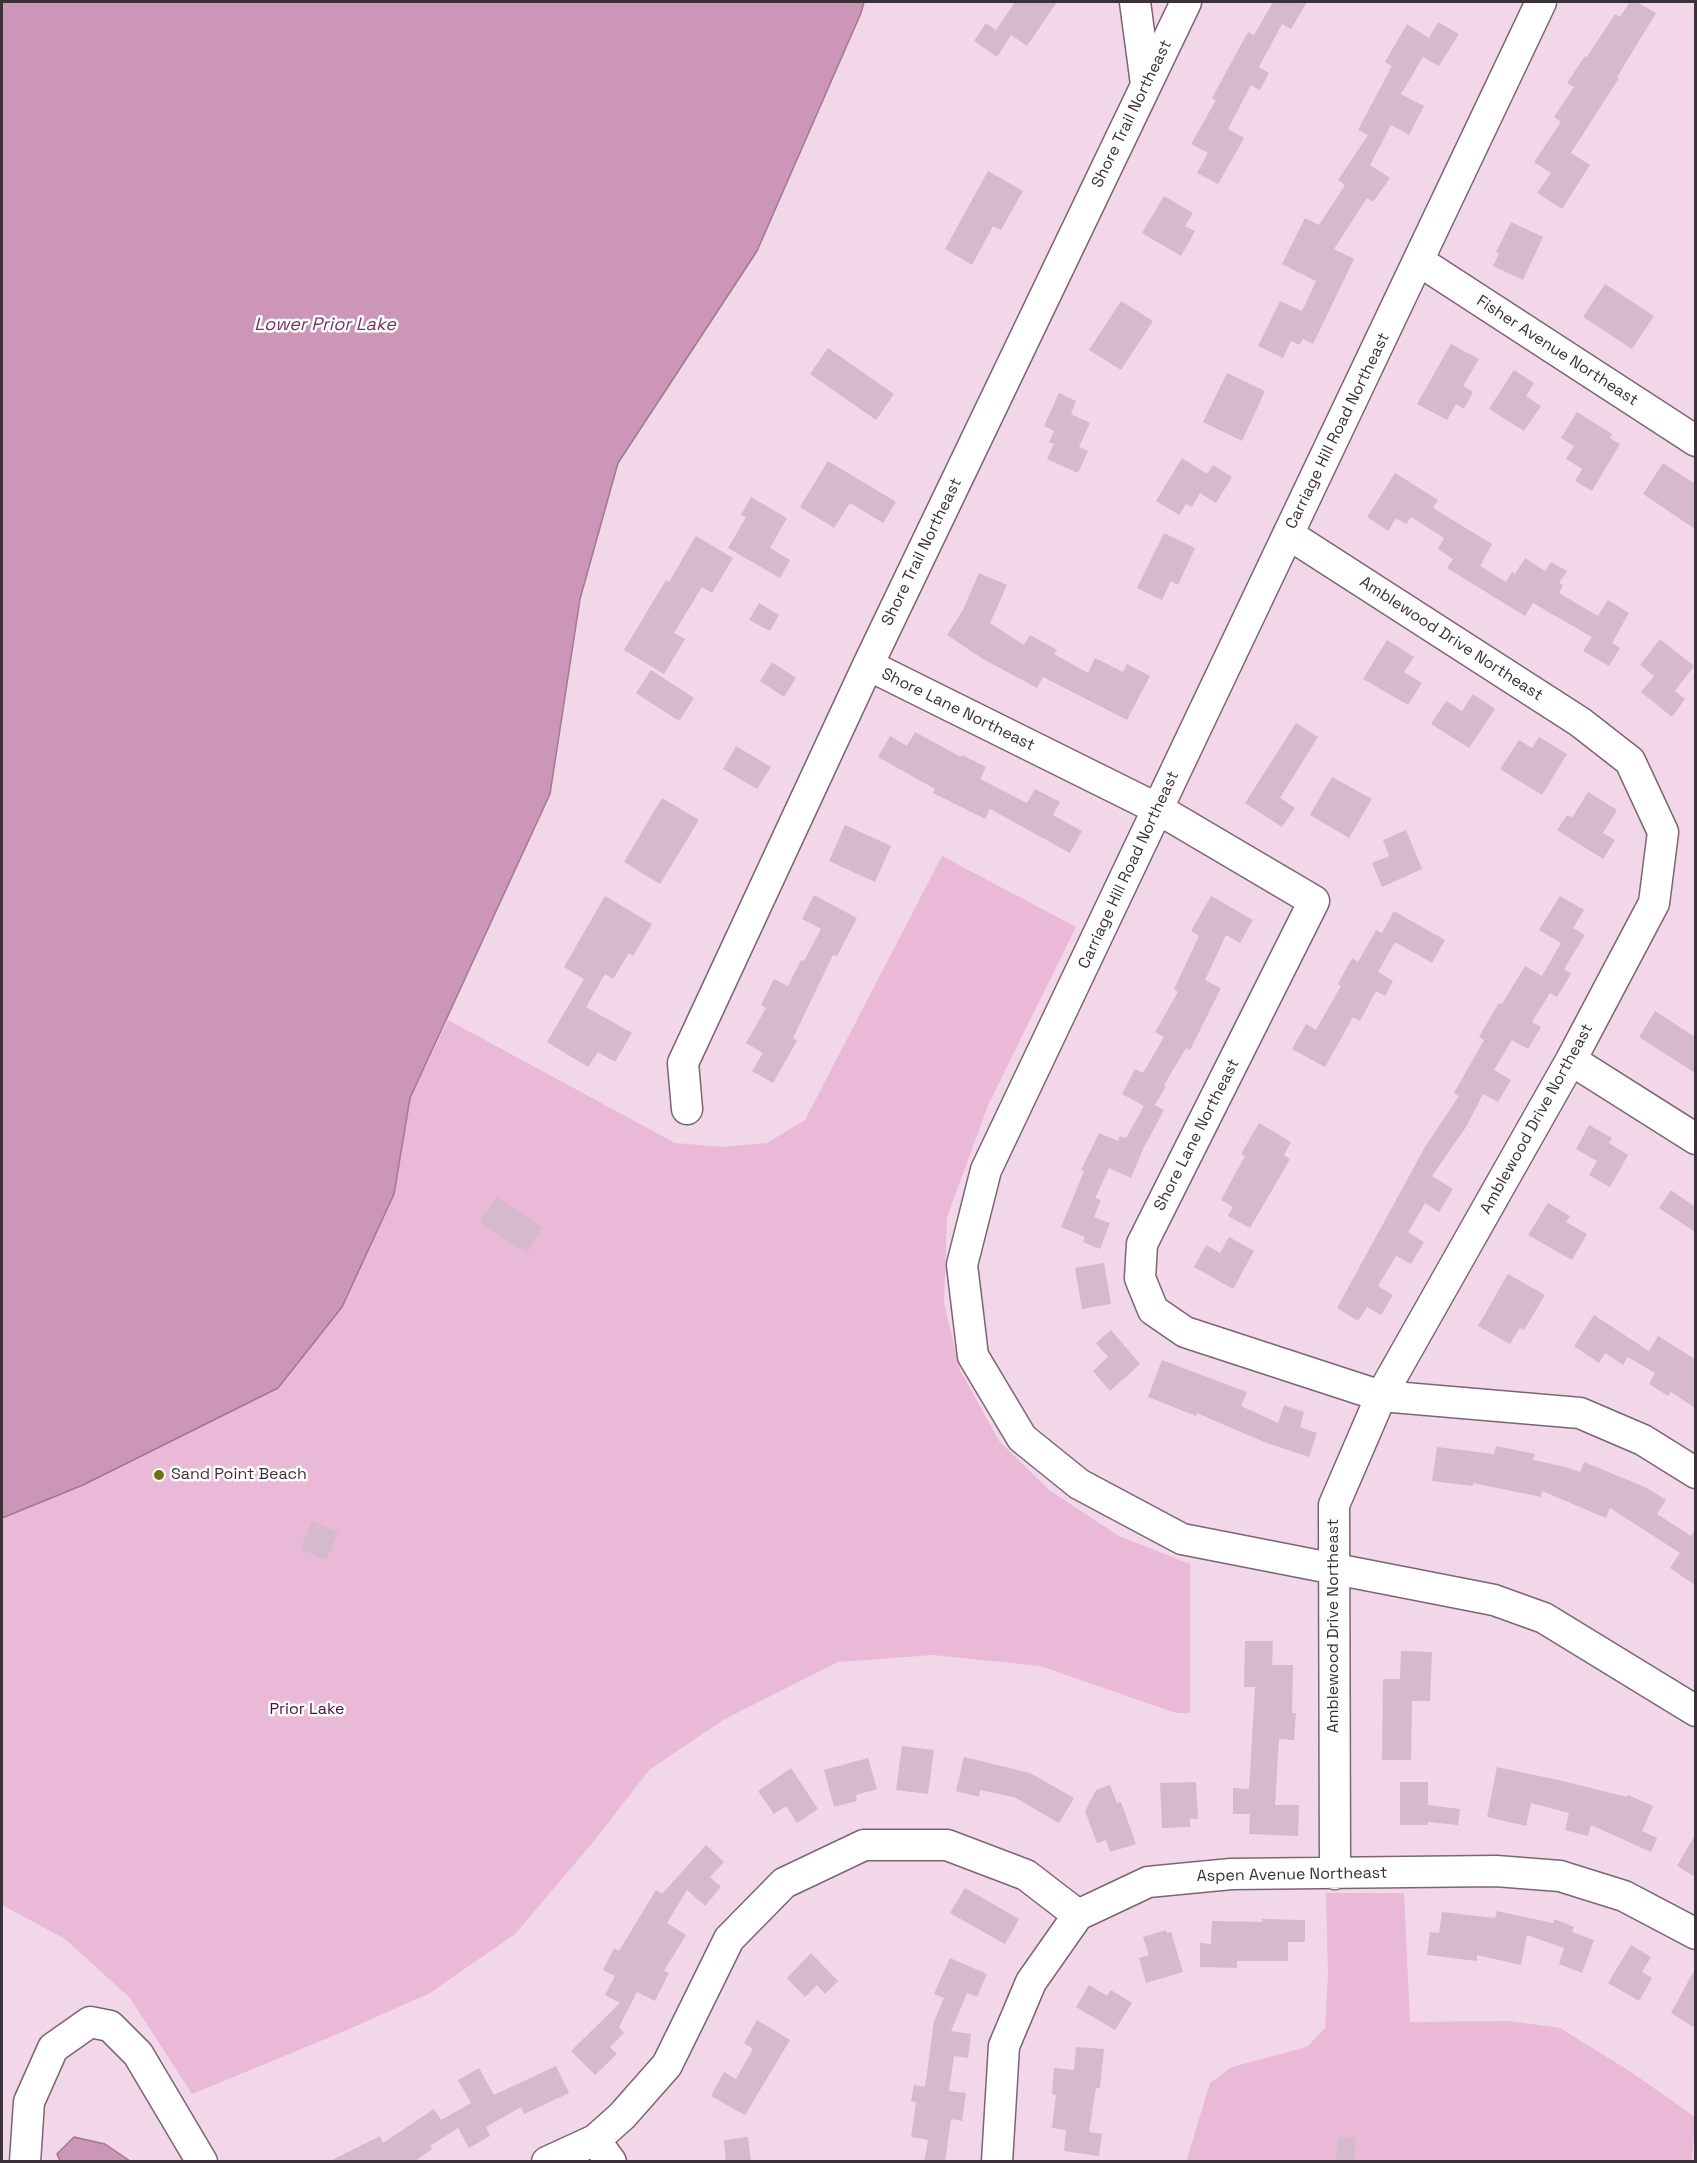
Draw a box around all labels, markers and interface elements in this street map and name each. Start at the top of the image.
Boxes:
street label: Shore Trail Northeast [1088,37,1176,191]
street label: Fisher Avenue Northeast [1473,291,1641,411]
water label: Lower Prior Lake [254,314,396,336]
street label: Carriage Hill Road Northeast [1282,330,1394,532]
street label: Shore Trail Northeast [878,475,966,629]
street label: Amblewood Drive Northeast [1356,573,1546,705]
street label: Shore Lane Northeast [878,665,1038,755]
street label: Carriage Hill Road Northeast [1075,768,1183,972]
street label: Amblewood Drive Northeast [1477,1020,1597,1218]
street label: Shore Lane Northeast [1150,1056,1244,1214]
place label: Sand Point Beach [171,1465,307,1485]
marker: Sand Point Beach [152,1468,166,1482]
street label: Amblewood Drive Northeast [1324,1519,1344,1733]
park label: Prior Lake [269,1700,345,1720]
street label: Aspen Avenue Northeast [1196,1864,1388,1886]

